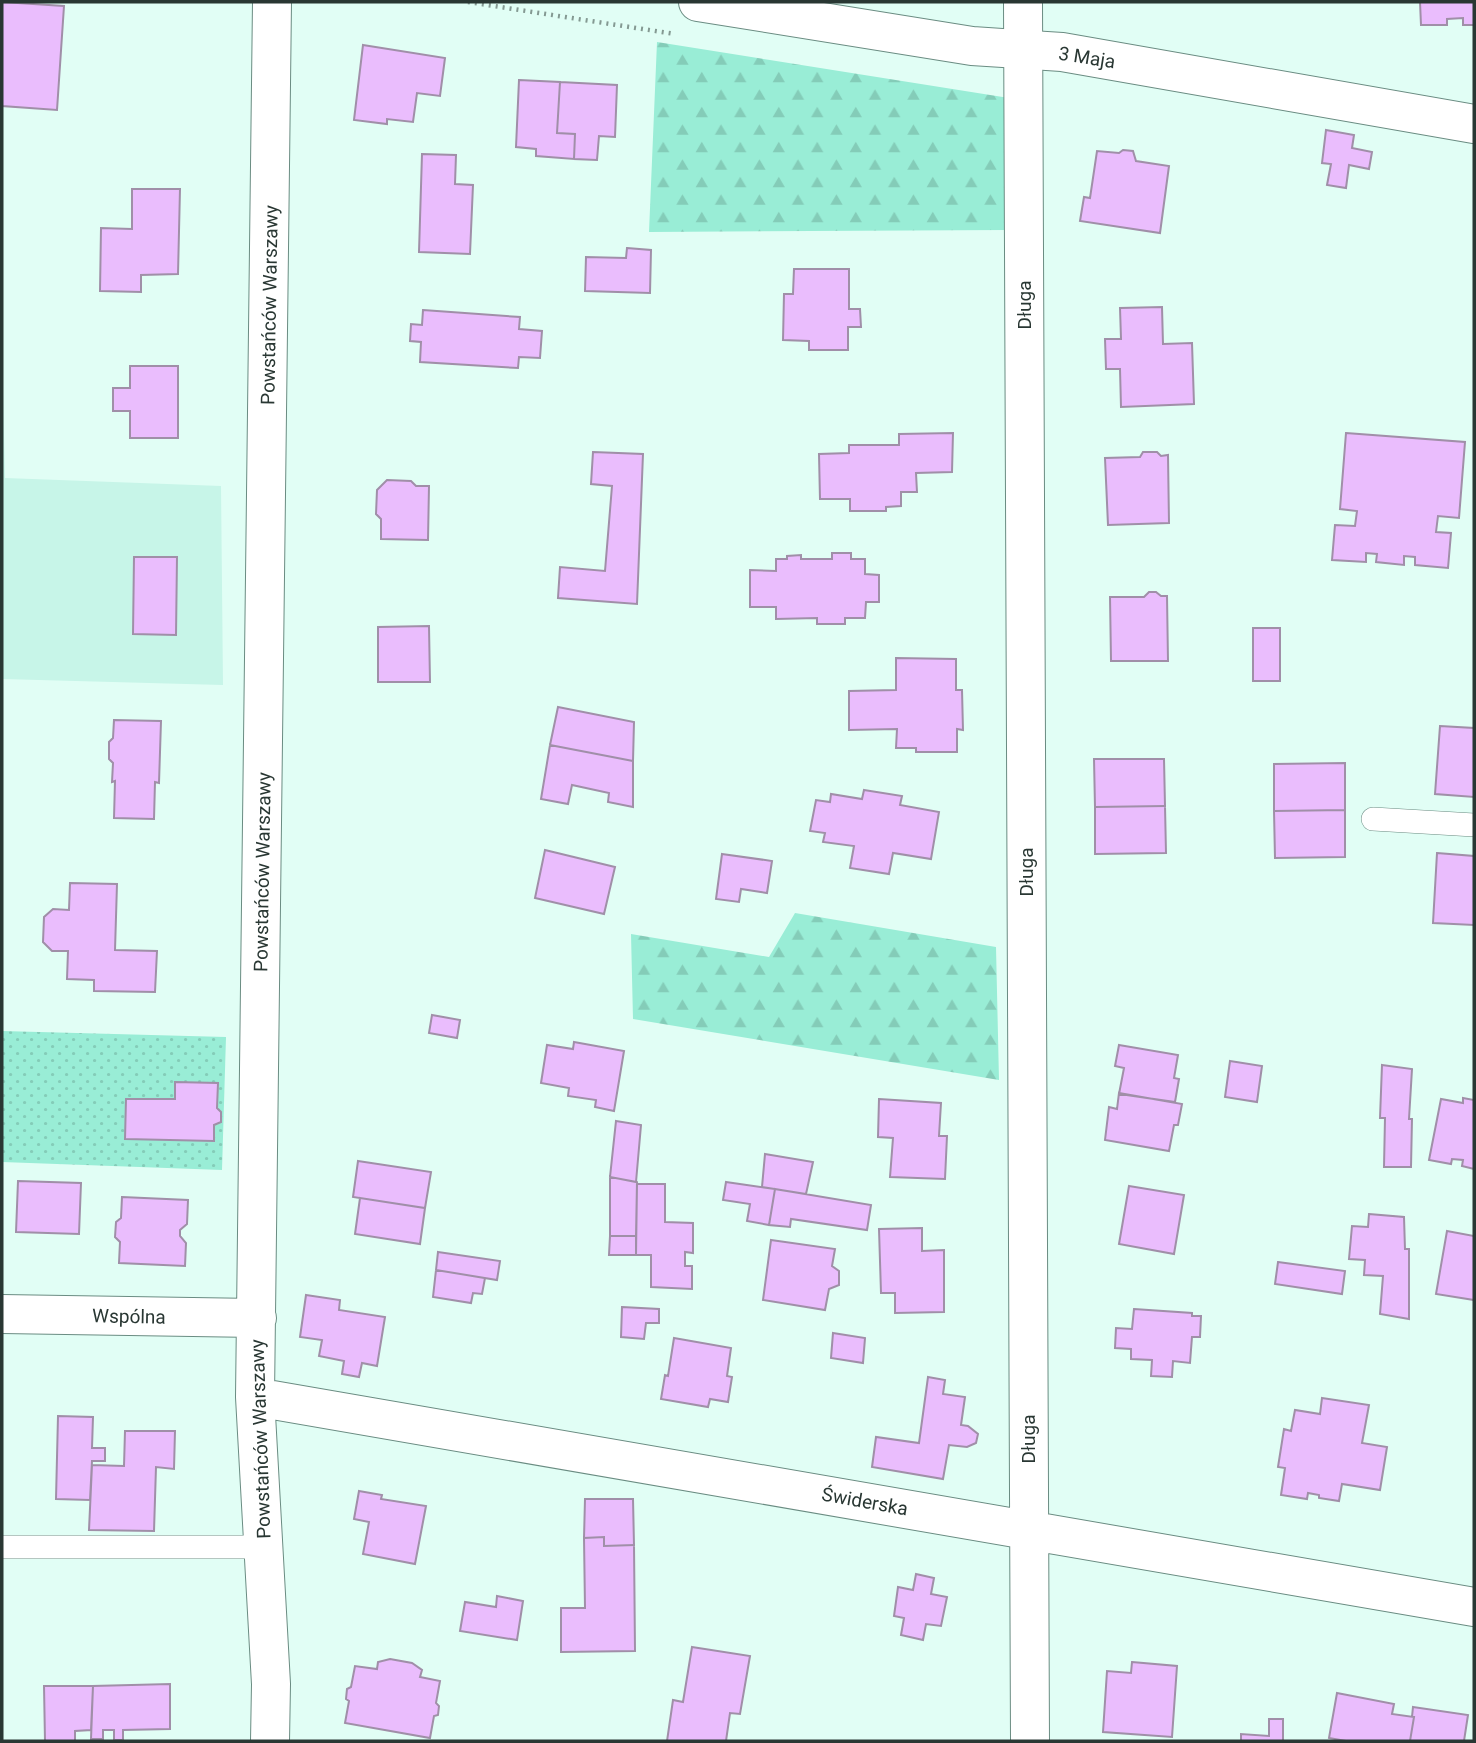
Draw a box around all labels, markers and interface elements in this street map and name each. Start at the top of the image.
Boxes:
street label: 3 Maja [1057,42,1117,73]
street label: Powstańców Warszawy [256,205,283,405]
street label: Długa [1013,280,1036,330]
street label: Powstańców Warszawy [249,772,276,972]
street label: Długa [1015,847,1038,897]
street label: Wspólna [92,1304,166,1329]
street label: Powstańców Warszawy [246,1339,275,1539]
street label: Długa [1017,1414,1040,1464]
street label: Świderska [820,1483,910,1520]

